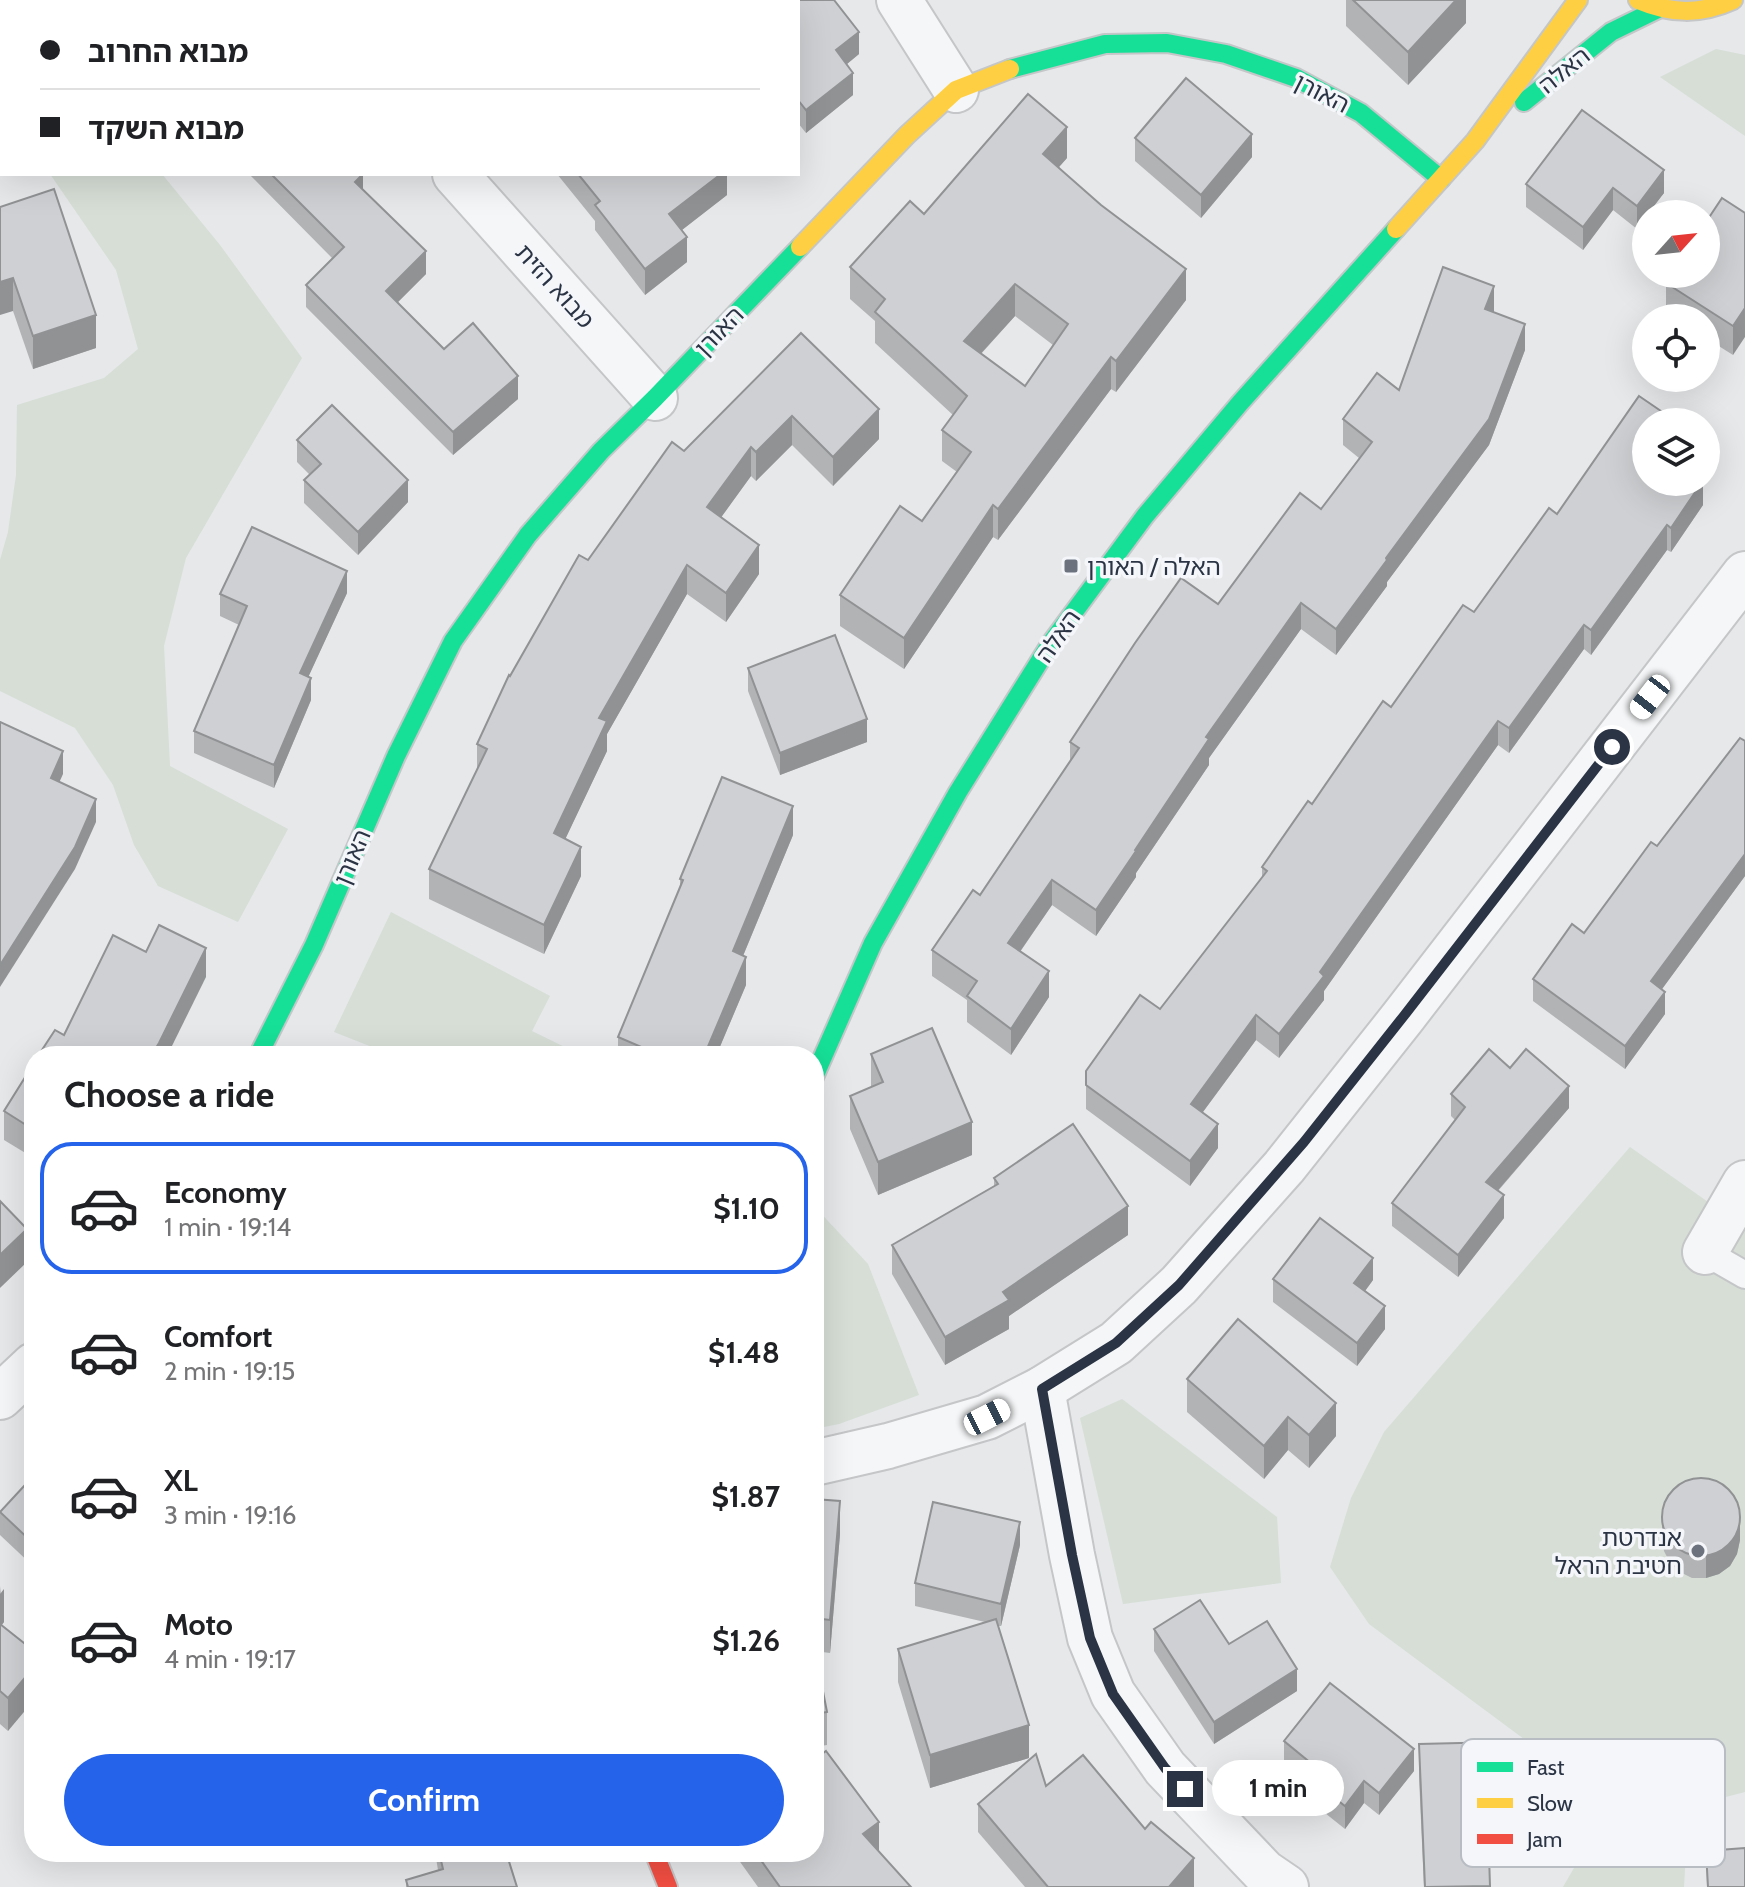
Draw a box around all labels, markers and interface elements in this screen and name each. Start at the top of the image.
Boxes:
text: מבוא החרוב [88,33,248,70]
street label: האלה [1532,41,1596,99]
street label: האורן [1290,67,1354,119]
text: מבוא השקד [88,110,244,147]
north arrow [1632,200,1720,288]
map controls [1632,200,1720,496]
street label: מבוא הזית [510,238,600,334]
street label: האורן [689,300,749,362]
button: locate [1632,304,1720,392]
button: layers [1632,408,1720,496]
place label: האלה / האורן [1087,552,1221,581]
marker: האלה / האורן [1062,557,1080,575]
street label: האלה [1030,604,1086,668]
car [1626,671,1674,723]
route start [1594,729,1630,765]
street label: האורן [327,825,377,889]
text: Choose a ride [64,1072,274,1116]
icon: car [68,1172,140,1244]
text: Economy [164,1174,287,1211]
text: $1.10 [713,1190,780,1227]
text: 1 min · 19:14 [164,1211,291,1243]
icon: car [68,1316,140,1388]
text: Comfort [164,1318,272,1355]
text: $1.48 [708,1334,780,1371]
text: 2 min · 19:15 [164,1355,295,1387]
car [960,1395,1014,1439]
icon: car [68,1460,140,1532]
text: XL [164,1462,198,1499]
text: $1.87 [711,1478,780,1515]
text: 3 min · 19:16 [164,1499,297,1531]
place label: אנדרטת חטיבת הראל [1555,1523,1682,1580]
marker: אנדרטת חטיבת הראל [1689,1542,1707,1560]
icon: car [68,1604,140,1676]
text: Moto [164,1606,233,1643]
text: $1.26 [712,1622,780,1659]
text: 4 min · 19:17 [164,1643,296,1675]
legend [1461,1739,1725,1867]
button: Confirm [64,1754,784,1846]
text: Fast [1527,1754,1565,1781]
callout: 1 min [1213,1761,1345,1817]
route end [1167,1771,1203,1807]
text: 1 min [1249,1772,1307,1804]
text: Slow [1527,1790,1573,1817]
text: Jam [1526,1826,1562,1853]

